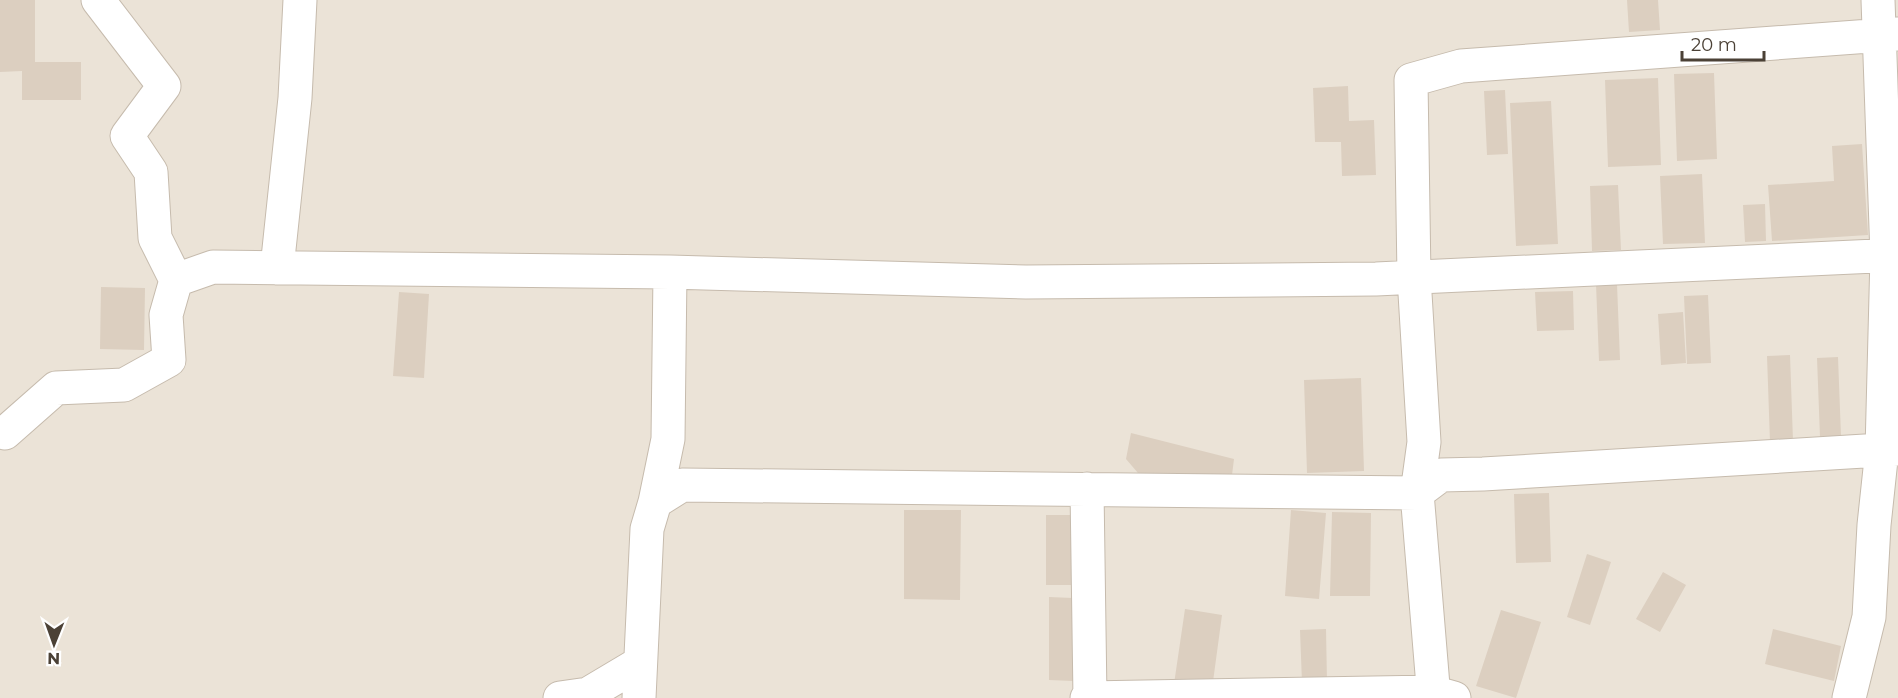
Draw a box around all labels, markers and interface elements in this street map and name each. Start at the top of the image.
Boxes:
scale bar [1682,24,1764,62]
text: 20 m [1691,34,1737,56]
north arrow [24,614,84,674]
text: N [47,649,60,668]

